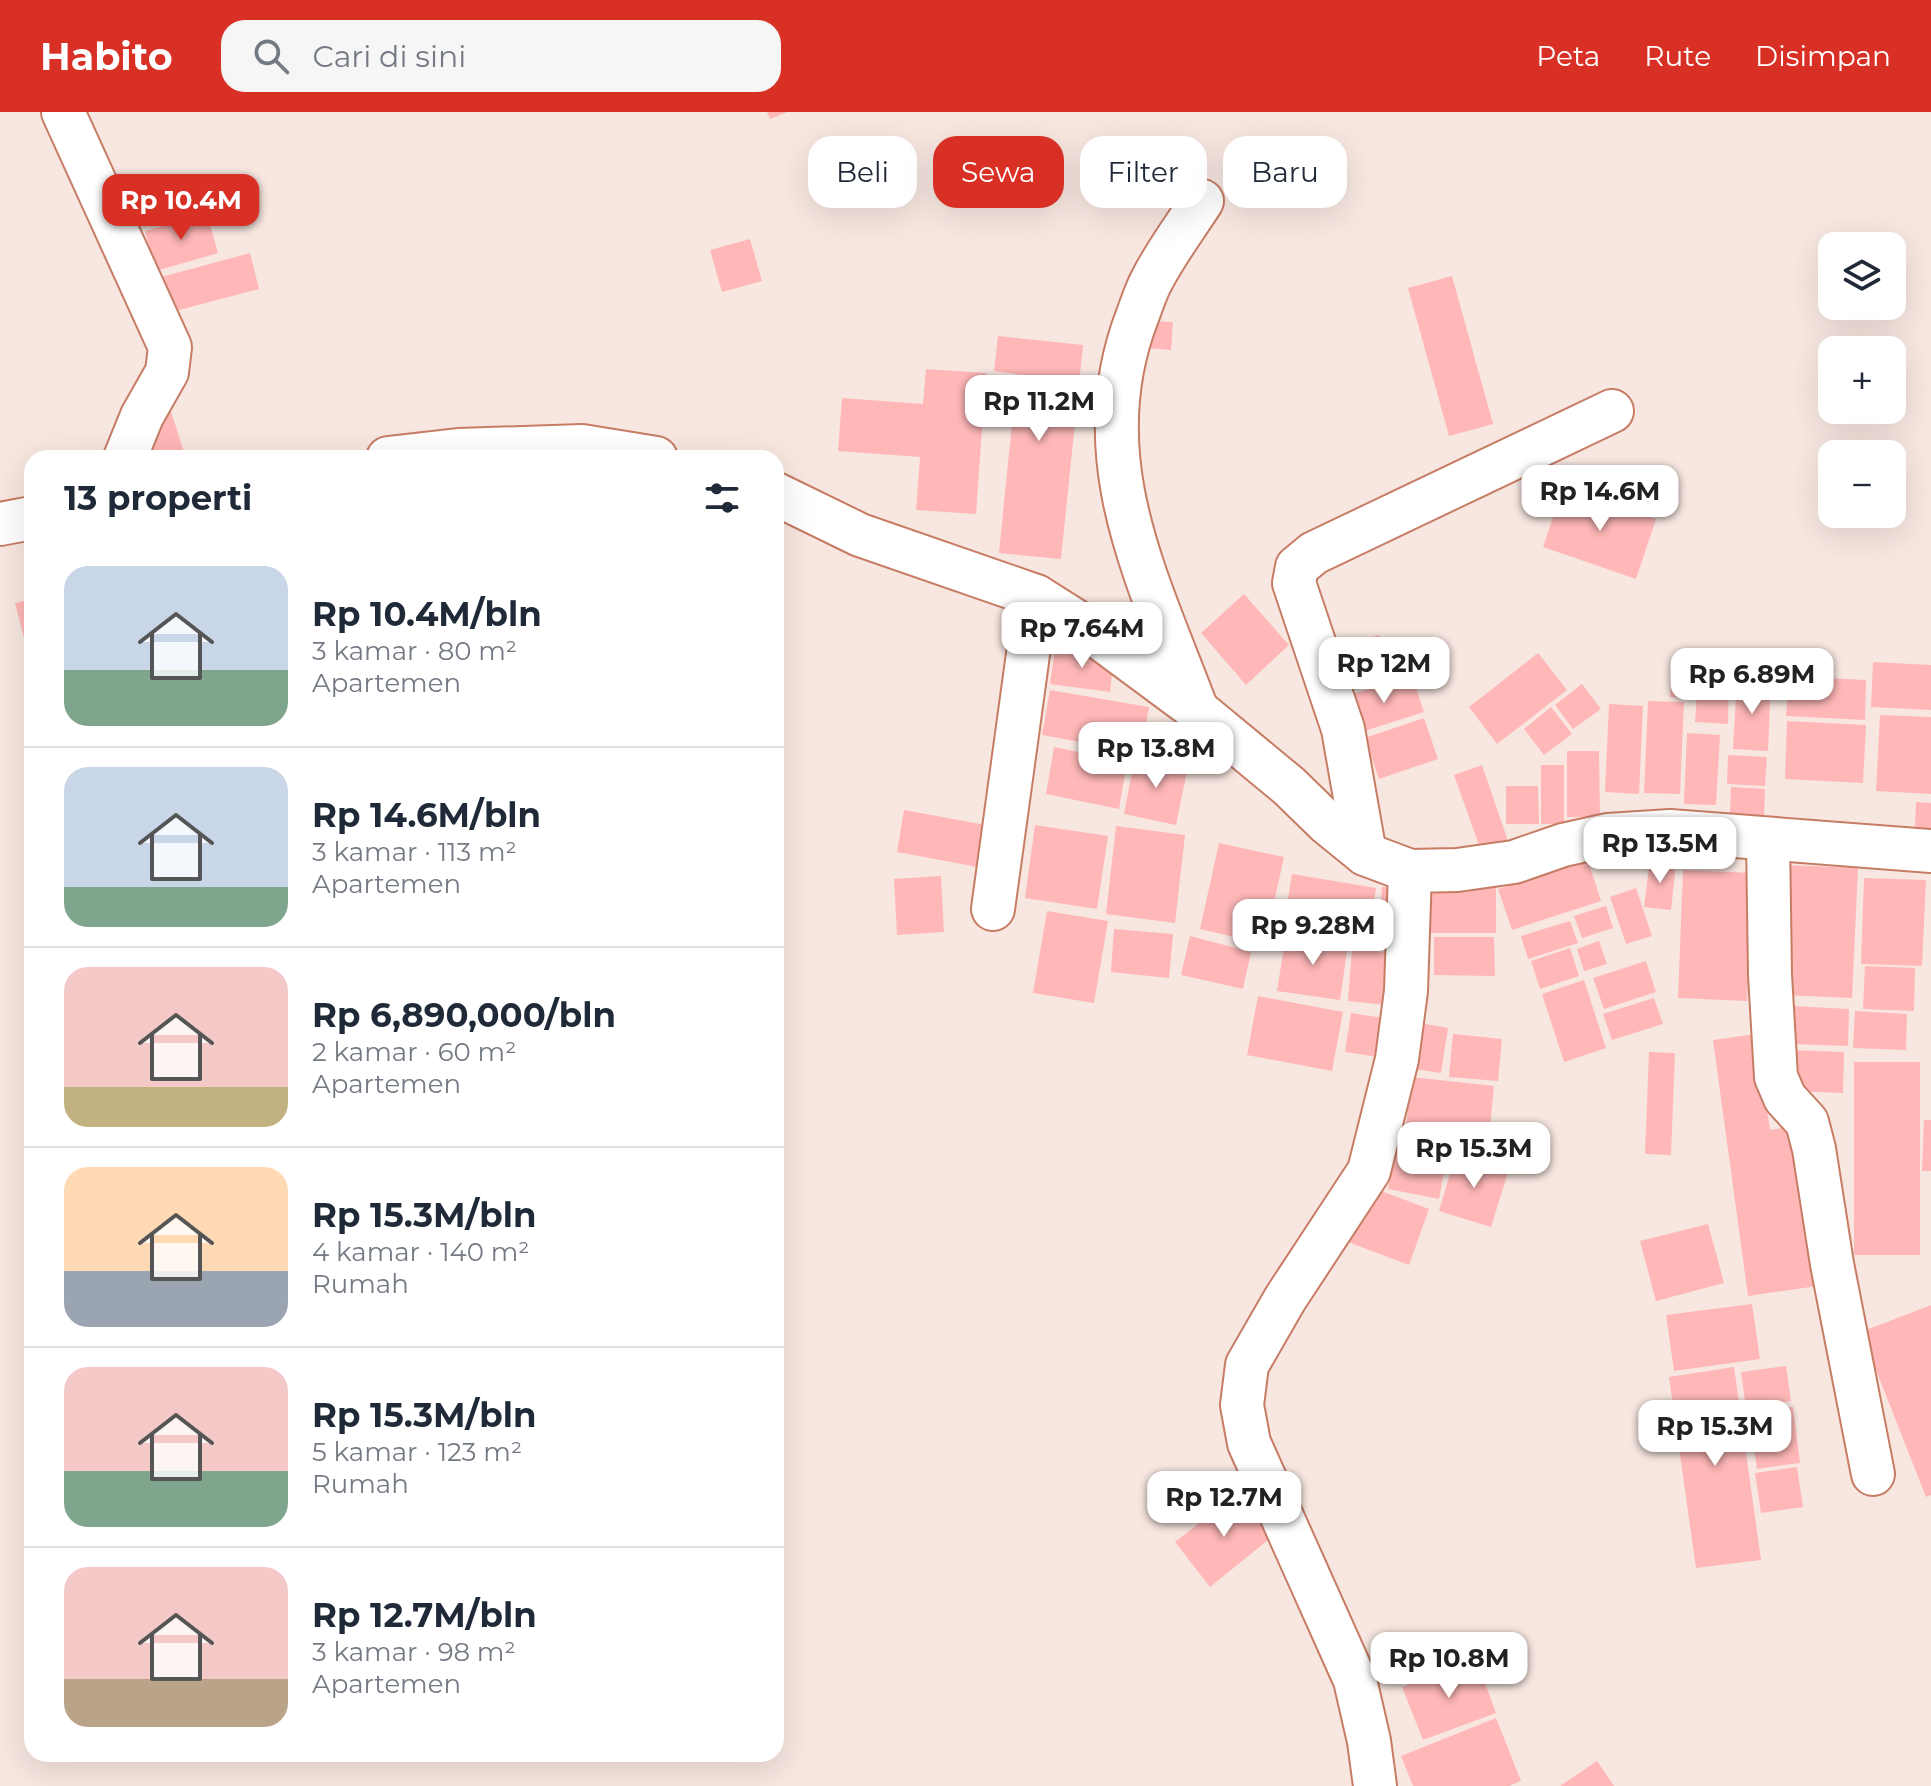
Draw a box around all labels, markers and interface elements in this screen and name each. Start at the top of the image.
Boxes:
search box [221,20,781,92]
text: Habito [40,33,173,80]
icon: search [249,34,293,78]
text: Cari di sini [313,38,466,75]
text: Peta [1536,39,1600,73]
text: Rute [1644,39,1711,73]
text: Disimpan [1755,39,1891,73]
chip: Beli [808,136,917,208]
chip: Sewa [933,136,1064,208]
chip: Filter [1080,136,1207,208]
chip: Baru [1223,136,1347,208]
pin: Rp 10.4M [98,174,264,242]
text: Rp 10.4M [120,184,242,216]
map controls [1818,232,1906,528]
button: layers [1818,232,1906,320]
button: + [1818,336,1906,424]
pin: Rp 11.2M [956,375,1122,443]
text: Rp 11.2M [983,385,1095,417]
button: − [1818,440,1906,528]
pin: Rp 14.6M [1517,465,1683,533]
text: Rp 14.6M [1540,475,1660,507]
icon: filters [700,476,744,520]
text: 13 properti [64,477,252,519]
text: Rp 10.4M/bln [312,593,542,635]
icon: home [128,598,224,694]
pin: Rp 7.64M [999,602,1165,670]
text: Rp 7.64M [1019,612,1145,644]
text: 3 kamar · 80 m² [312,635,517,667]
pin: Rp 12M [1319,637,1449,705]
text: Rp 12M [1337,647,1431,679]
pin: Rp 6.89M [1669,648,1835,716]
text: Rp 6.89M [1689,658,1815,690]
text: Apartemen [312,667,461,699]
pin: Rp 13.8M [1073,722,1239,790]
text: Rp 13.8M [1096,732,1216,764]
text: Rp 14.6M/bln [312,794,541,836]
icon: home [128,799,224,895]
pin: Rp 13.5M [1577,817,1743,885]
text: Rp 13.5M [1601,827,1719,859]
text: 3 kamar · 113 m² [312,836,517,868]
text: Apartemen [312,868,461,900]
pin: Rp 9.28M [1230,899,1396,967]
text: Rp 9.28M [1250,909,1376,941]
text: Rp 6,890,000/bln [312,994,616,1036]
icon: home [128,999,224,1095]
text: 2 kamar · 60 m² [312,1036,516,1068]
text: Apartemen [312,1068,461,1100]
pin: Rp 15.3M [1391,1122,1557,1190]
text: Rp 15.3M [1415,1132,1533,1164]
text: Rp 15.3M/bln [312,1194,536,1236]
icon: home [128,1199,224,1295]
text: 4 kamar · 140 m² [312,1236,530,1268]
text: Rumah [312,1268,409,1300]
text: Rp 15.3M/bln [312,1394,536,1436]
icon: home [128,1399,224,1495]
pin: Rp 15.3M [1632,1400,1798,1468]
text: Rp 15.3M [1656,1410,1774,1442]
text: 5 kamar · 123 m² [312,1436,522,1468]
text: Rumah [312,1468,409,1500]
pin: Rp 12.7M [1141,1471,1307,1539]
text: Rp 12.7M [1165,1481,1283,1513]
text: Rp 12.7M/bln [312,1594,537,1636]
icon: home [128,1599,224,1695]
pin: Rp 10.8M [1366,1632,1532,1700]
text: 3 kamar · 98 m² [312,1636,516,1668]
text: Rp 10.8M [1389,1642,1509,1674]
text: Apartemen [312,1668,461,1700]

